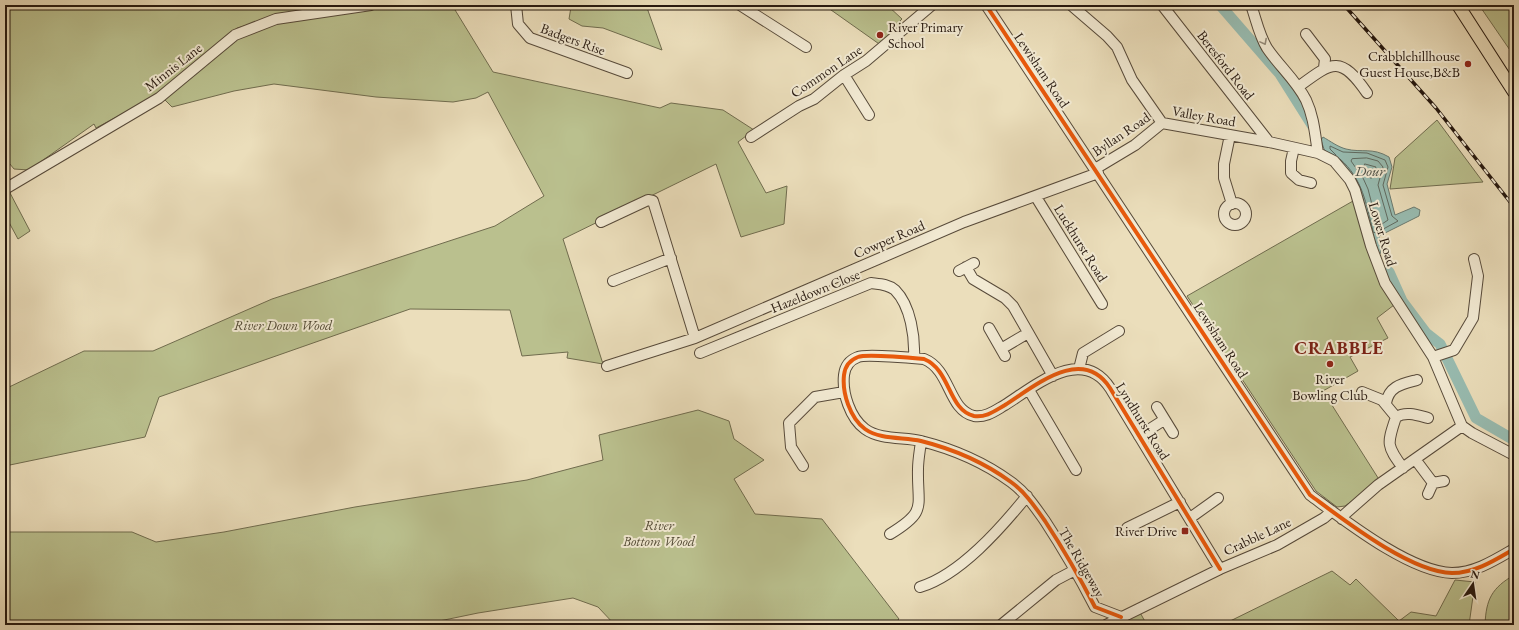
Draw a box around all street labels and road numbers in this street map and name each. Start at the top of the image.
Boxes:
street label: Badgers Rise [538,19,608,59]
street label: Beresford Road [1193,27,1259,104]
street label: Lewisham Road [1010,29,1074,112]
street label: Minnis Lane [141,39,206,95]
street label: Common Lane [787,40,866,101]
street label: Valley Road [1171,102,1238,131]
street label: Byllan Road [1089,108,1154,160]
street label: Lower Road [1365,200,1402,269]
street label: Luckhurst Road [1050,201,1112,286]
street label: Cowper Road [851,216,928,262]
street label: Hazeldown Close [768,265,863,317]
street label: Lewisham Road [1190,299,1253,382]
street label: Lyndhurst Road [1112,379,1175,464]
street label: Crabble Lane [1220,512,1294,560]
street label: The Ridgeway [1055,524,1110,601]

